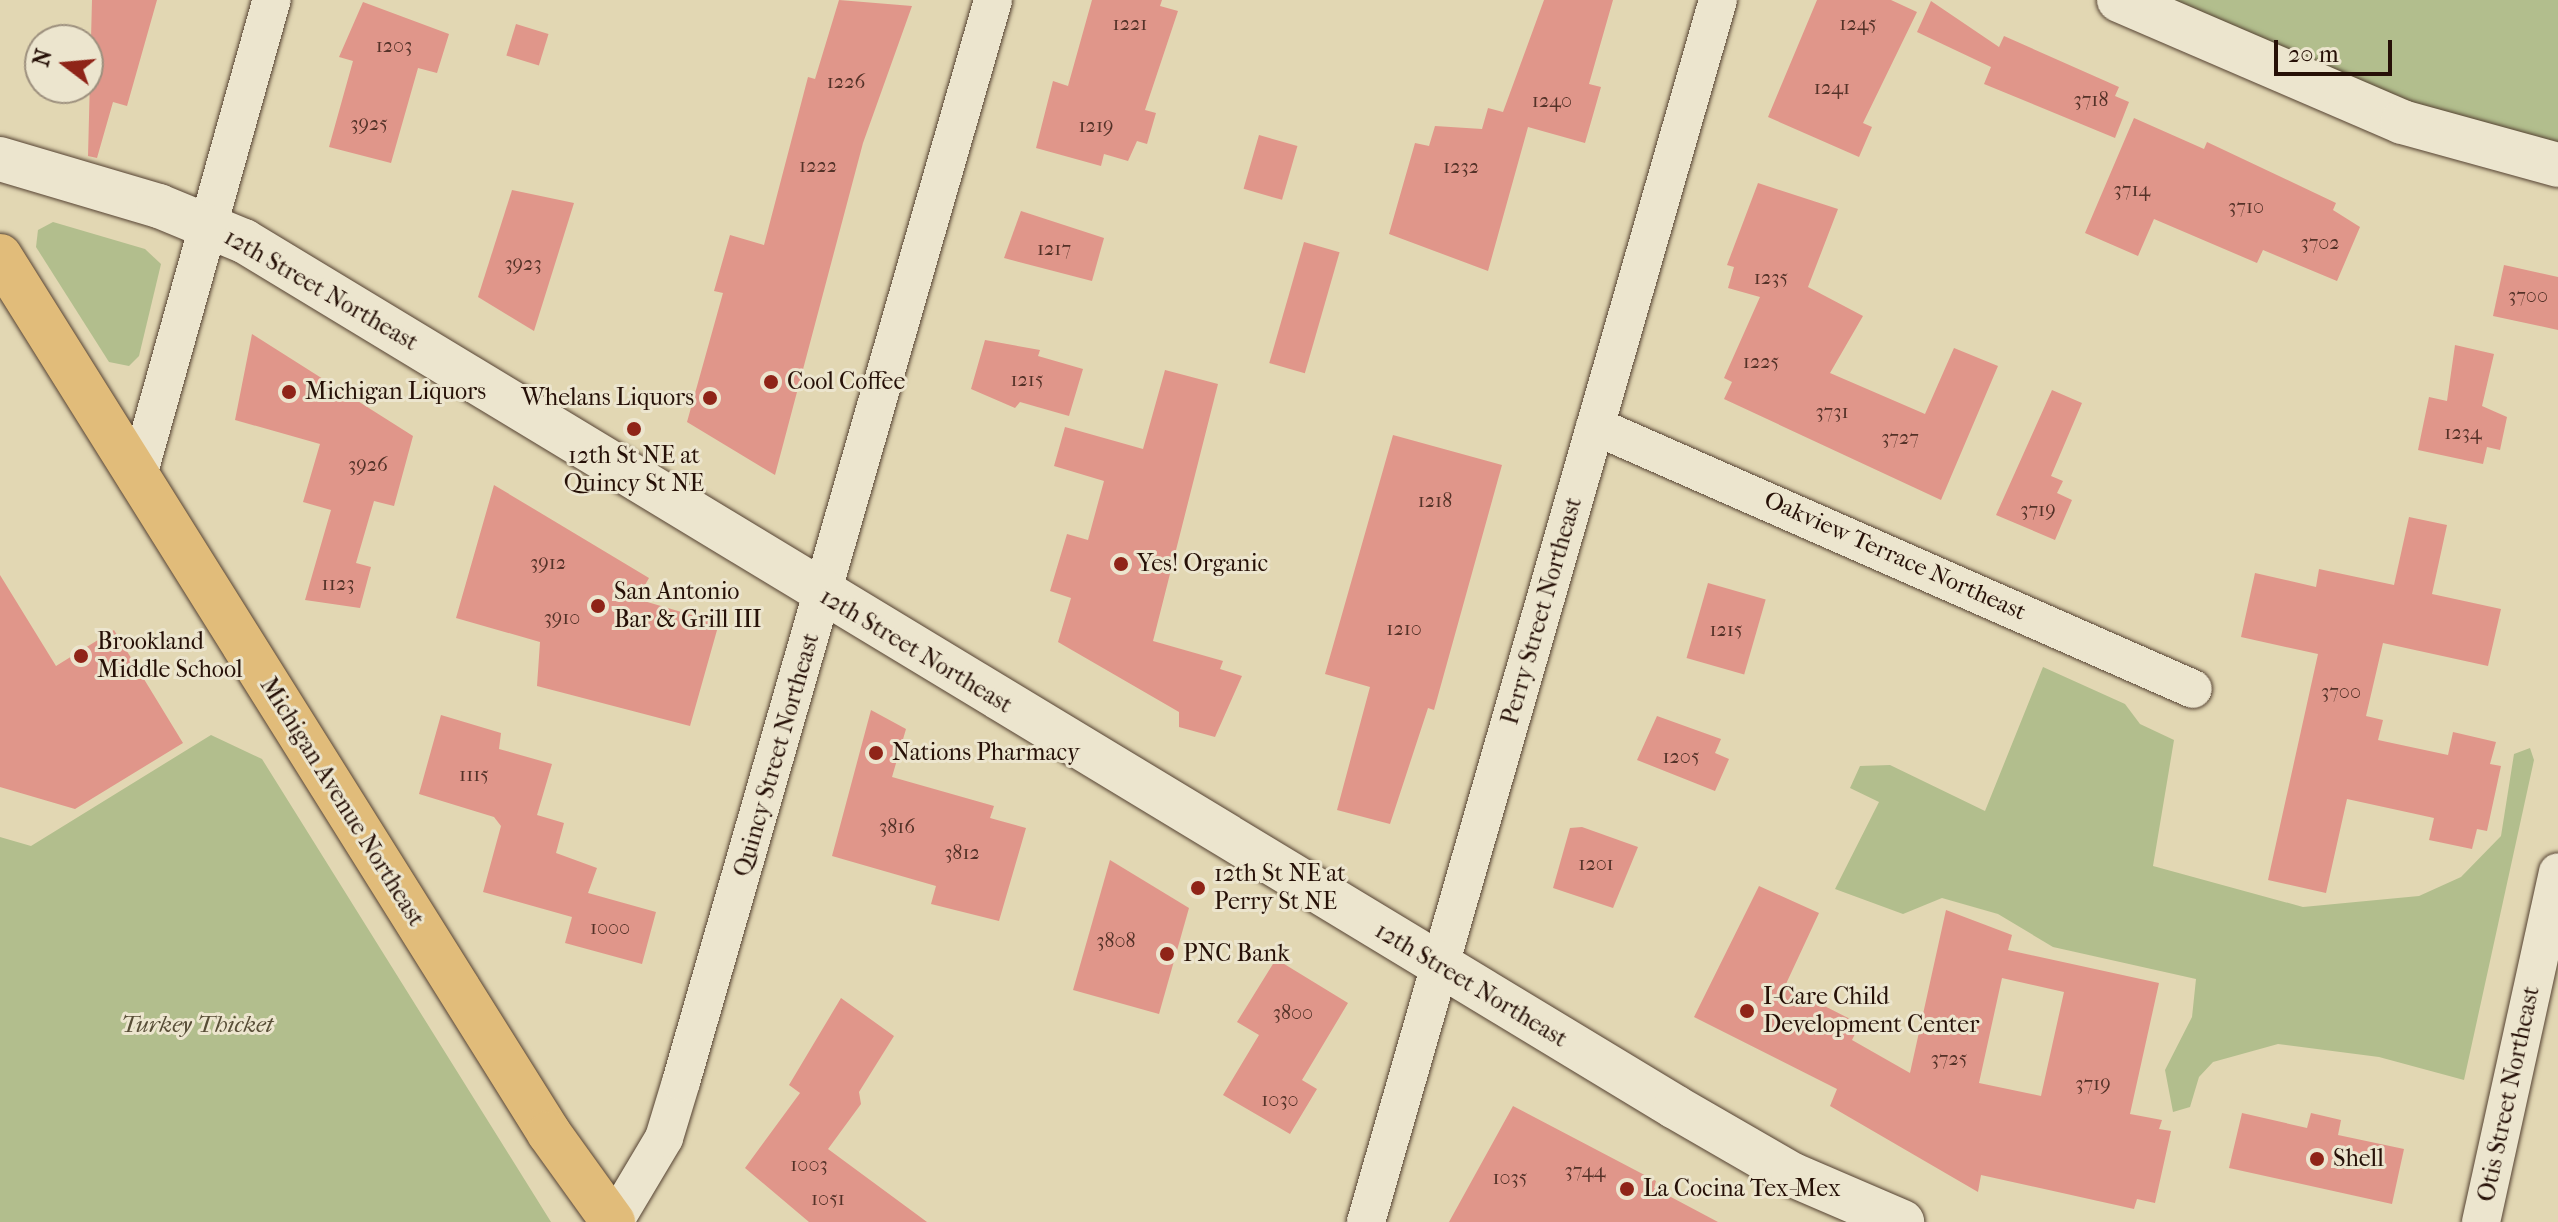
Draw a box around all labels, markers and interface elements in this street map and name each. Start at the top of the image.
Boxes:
house number: 1221 [1113,11,1147,35]
house number: 1245 [1839,11,1877,35]
north arrow [24,24,104,104]
scale bar [2278,24,2396,74]
house number: 1203 [376,33,412,57]
text: 20 m [2288,40,2339,68]
text: N [28,46,58,70]
house number: 1226 [827,69,865,93]
house number: 1241 [1814,75,1850,99]
house number: 3718 [2073,87,2109,111]
house number: 1240 [1532,88,1572,112]
house number: 3925 [350,111,388,135]
house number: 1219 [1078,113,1114,137]
house number: 1222 [799,153,837,177]
house number: 1232 [1443,154,1479,178]
house number: 3714 [2114,177,2150,201]
house number: 3710 [2228,194,2264,218]
street label: 12th Street Northeast [219,223,423,357]
house number: 3702 [2300,230,2340,254]
house number: 1217 [1037,236,1071,260]
house number: 3923 [504,251,542,275]
house number: 1235 [1754,265,1788,289]
house number: 3700 [2508,283,2548,307]
house number: 1225 [1743,349,1779,373]
house number: 1215 [1010,367,1044,391]
place label: Cool Coffee [787,368,905,396]
marker: Cool Coffee [762,373,780,391]
place label: Michigan Liquors [305,378,486,406]
marker: Michigan Liquors [280,383,298,401]
place label: Whelans Liquors [521,384,694,412]
marker: Whelans Liquors [701,389,719,407]
house number: 3731 [1815,399,1849,423]
marker: 12th St NE at Quincy St NE [625,420,643,438]
house number: 1234 [2444,420,2482,444]
house number: 3727 [1881,425,1919,449]
place label: 12th St NE at Quincy St NE [564,442,704,498]
house number: 3926 [348,452,388,476]
street label: Oakview Terrace Northeast [1760,485,2030,627]
house number: 1218 [1418,488,1452,512]
street label: Perry Street Northeast [1496,494,1588,728]
house number: 3719 [2020,497,2056,521]
house number: 3912 [530,550,566,574]
place label: Yes! Organic [1137,550,1268,578]
marker: Yes! Organic [1112,555,1130,573]
house number: 1123 [322,571,354,595]
place label: San Antonio Bar & Grill III [614,578,762,634]
street label: 12th Street Northeast [815,582,1017,720]
marker: San Antonio Bar & Grill III [589,597,607,615]
house number: 3910 [544,605,580,629]
house number: 1210 [1386,616,1422,640]
house number: 1215 [1709,617,1743,641]
place label: Brookland Middle School [97,628,243,684]
street label: Quincy Street Northeast [728,630,826,880]
marker: Brookland Middle School [72,647,90,665]
street label: Michigan Avenue Northeast [254,672,430,932]
house number: 3700 [2321,679,2361,703]
place label: Nations Pharmacy [892,739,1080,767]
marker: Nations Pharmacy [867,744,885,762]
house number: 1205 [1662,744,1700,768]
house number: 1115 [459,762,489,786]
house number: 3816 [879,814,915,838]
house number: 3812 [944,840,980,864]
house number: 1201 [1578,851,1614,875]
place label: 12th St NE at Perry St NE [1214,860,1346,916]
marker: 12th St NE at Perry St NE [1189,879,1207,897]
house number: 1000 [590,915,630,939]
street label: 12th Street Northeast [1370,916,1572,1054]
house number: 3808 [1096,928,1136,952]
place label: PNC Bank [1183,940,1290,968]
marker: PNC Bank [1158,945,1176,963]
place label: I-Care Child Development Center [1763,983,1979,1039]
street label: Otis Street Northeast [2472,984,2546,1204]
house number: 3800 [1273,1000,1313,1024]
marker: I-Care Child Development Center [1738,1002,1756,1020]
park label: Turkey Thicket [121,1011,273,1039]
house number: 3725 [1931,1046,1967,1070]
house number: 3719 [2075,1071,2111,1095]
house number: 1030 [1261,1087,1299,1111]
place label: Shell [2333,1145,2384,1173]
marker: Shell [2308,1150,2326,1168]
house number: 1003 [790,1152,828,1176]
house number: 3744 [1564,1158,1606,1182]
house number: 1035 [1493,1165,1527,1189]
place label: La Cocina Tex-Mex [1643,1175,1840,1203]
marker: La Cocina Tex-Mex [1618,1180,1636,1198]
house number: 1051 [811,1186,845,1210]

